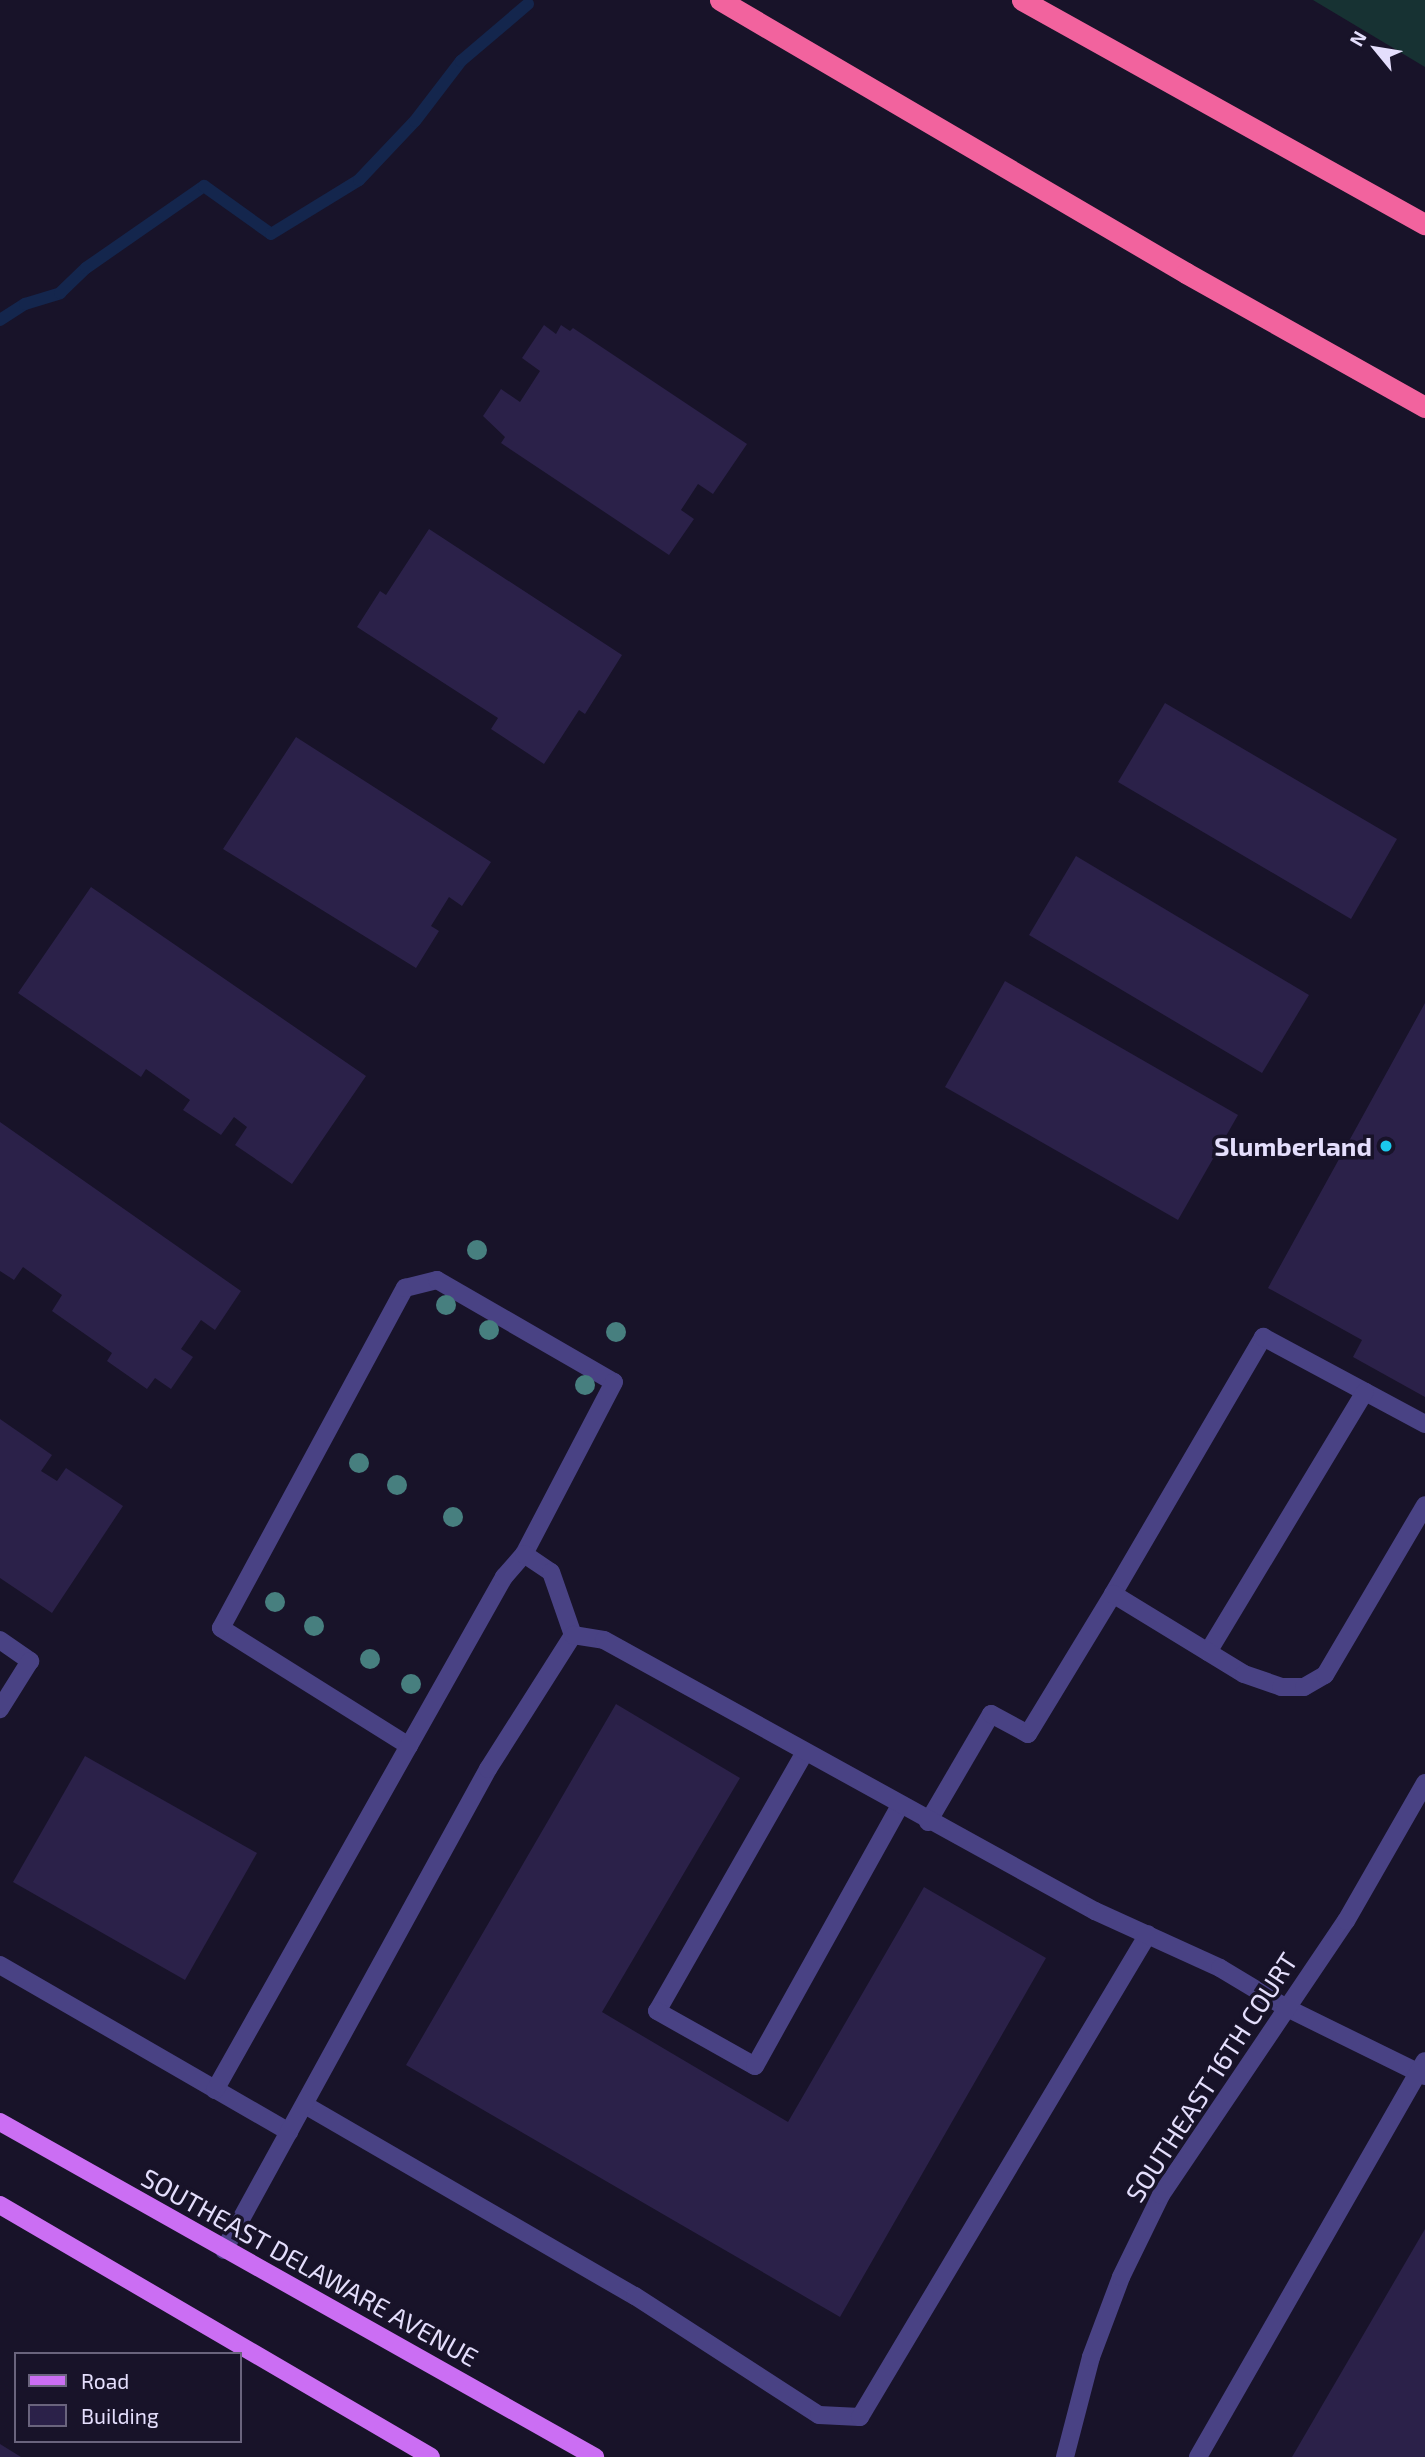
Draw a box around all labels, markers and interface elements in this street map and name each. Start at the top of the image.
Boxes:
north arrow [1341,14,1411,84]
text: N [1344,27,1371,50]
place label: Slumberland [1214,1130,1372,1162]
marker: Slumberland [1378,1138,1394,1154]
street label: SOUTHEAST 16TH COURT [1119,1946,1303,2208]
street label: SOUTHEAST DELAWARE AVENUE [136,2161,484,2373]
legend [14,2352,242,2443]
text: Road [81,2368,129,2393]
text: Building [81,2403,159,2428]

